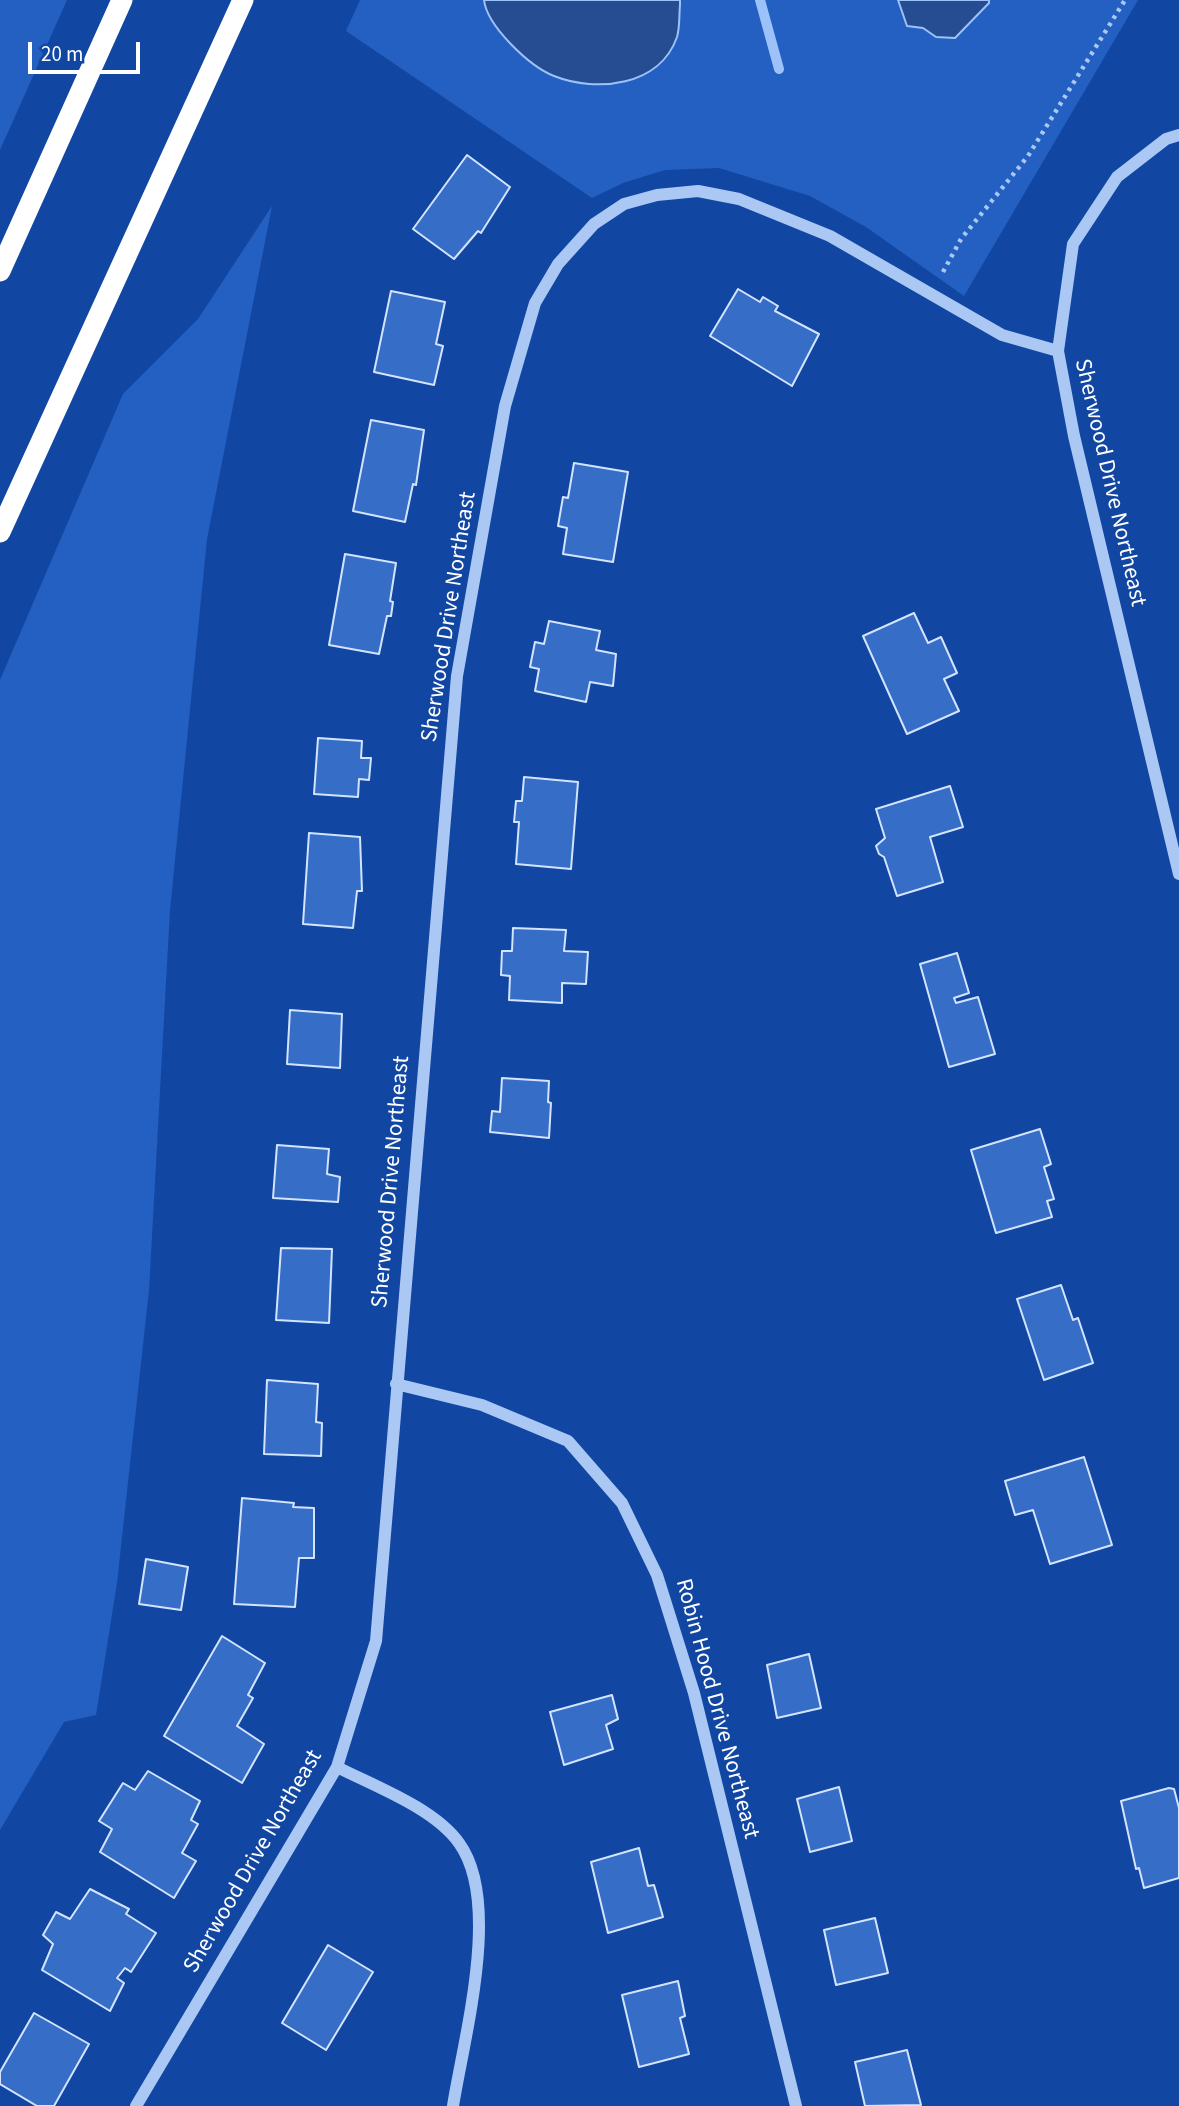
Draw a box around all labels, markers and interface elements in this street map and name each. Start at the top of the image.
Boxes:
scale bar [32,28,144,72]
text: 20 m [41,39,83,69]
street label: Sherwood Drive Northeast [1067,357,1151,609]
street label: Sherwood Drive Northeast [417,490,483,744]
street label: Sherwood Drive Northeast [367,1055,417,1309]
street label: Robin Hood Drive Northeast [668,1576,764,1842]
street label: Sherwood Drive Northeast [179,1746,329,1978]

